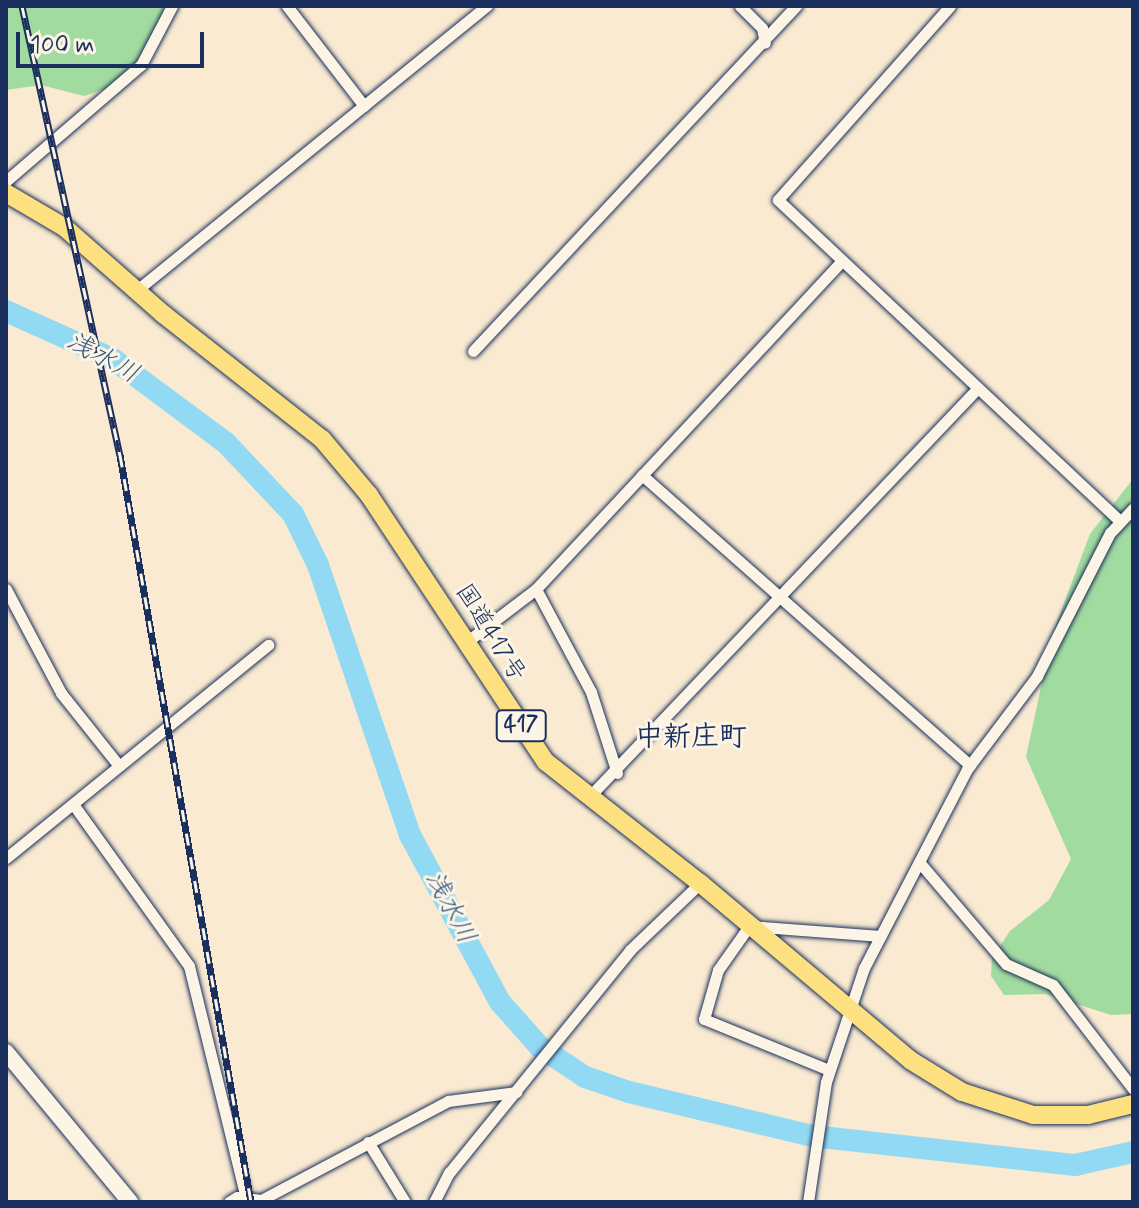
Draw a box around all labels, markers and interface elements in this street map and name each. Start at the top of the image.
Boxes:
scale bar [20,16,208,66]
text: 100 m [30,30,94,61]
water label: 浅水川 [60,326,144,392]
street label: 国道417号 [449,579,531,687]
road number: 417 [495,708,547,744]
district label: 中新庄町 [635,721,747,755]
water label: 浅水川 [417,866,481,950]

